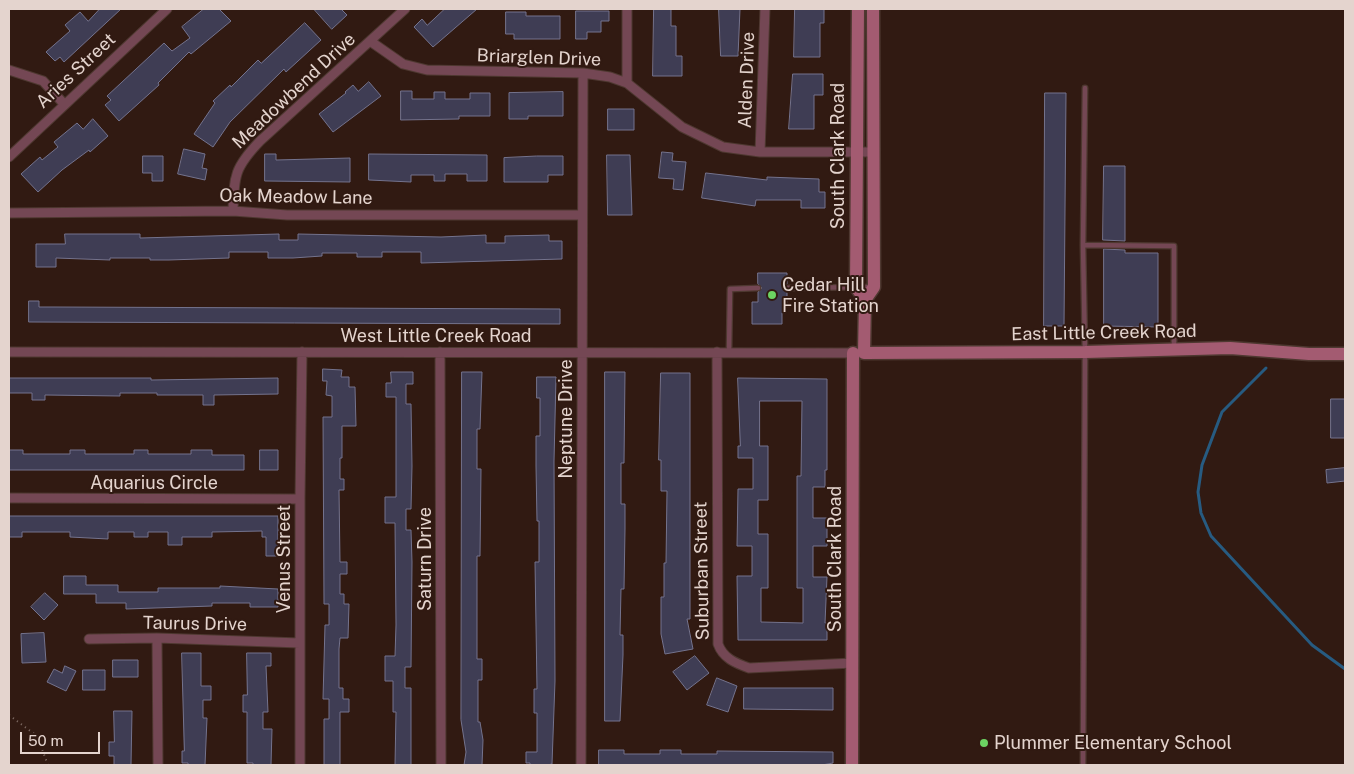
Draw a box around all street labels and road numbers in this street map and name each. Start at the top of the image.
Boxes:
street label: Meadowbend Drive [228,28,360,154]
street label: Aries Street [32,29,120,113]
street label: Alden Drive [735,31,759,129]
street label: Briarglen Drive [476,45,602,71]
street label: South Clark Road [827,83,849,229]
street label: Oak Meadow Lane [219,185,373,209]
street label: East Little Creek Road [1011,321,1197,345]
street label: West Little Creek Road [340,325,532,347]
street label: Neptune Drive [555,359,577,479]
street label: Aquarius Circle [90,472,218,494]
street label: South Clark Road [824,486,846,632]
street label: Suburban Street [690,501,714,641]
street label: Venus Street [273,505,295,613]
street label: Saturn Drive [414,507,436,611]
street label: Taurus Drive [143,612,247,636]

